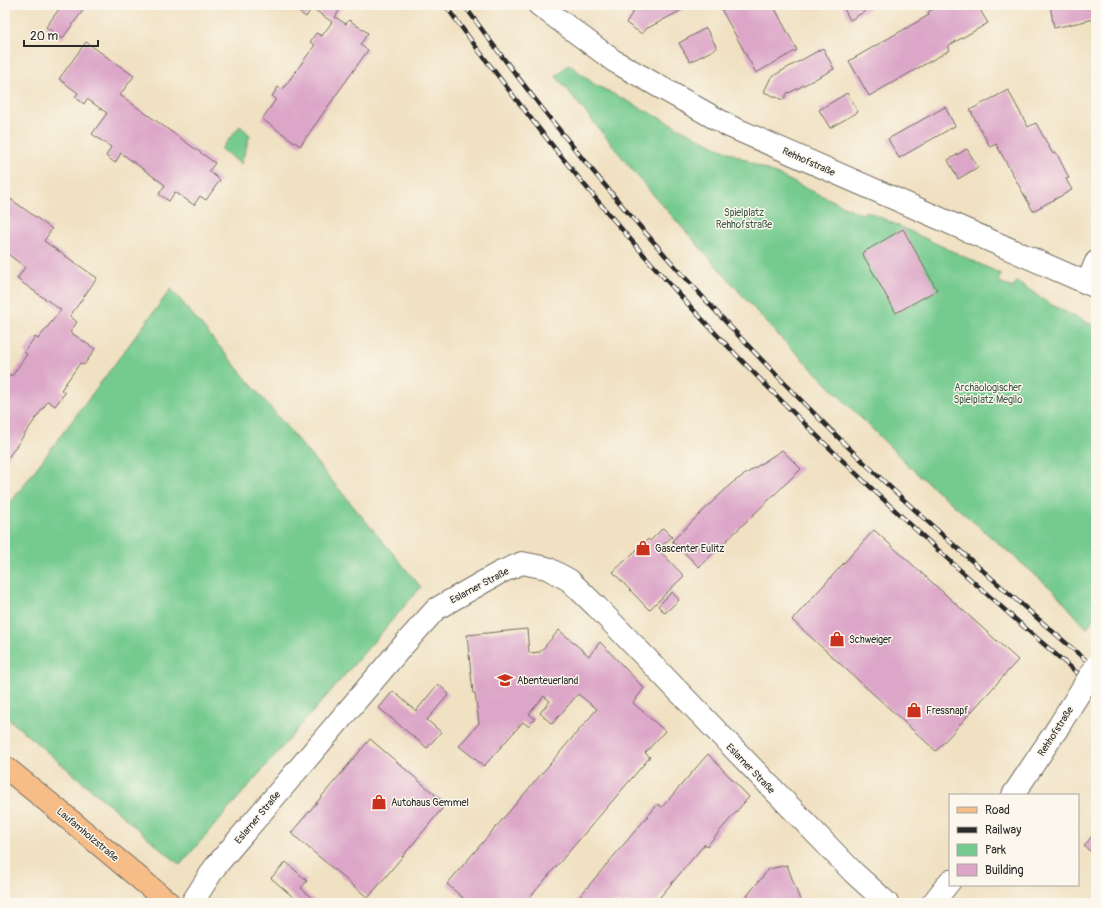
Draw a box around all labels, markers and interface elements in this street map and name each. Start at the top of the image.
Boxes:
scale bar [24,22,98,48]
text: 20 m [30,29,59,44]
street label: Rehhofstraße [780,145,837,179]
park label: Spielplatz Rehhofstraße [716,207,772,231]
park label: Archäologischer Spielplatz Megilo [953,382,1023,406]
shop icon: Gascenter Eulitz [634,539,652,557]
place label: Gascenter Eulitz [655,543,724,555]
street label: Eslarner Straße [448,565,511,606]
shop icon: Schweiger [828,630,846,648]
place label: Schweiger [849,634,892,646]
school or university icon: Abenteuerland [496,671,514,689]
place label: Abenteuerland [517,675,579,687]
shop icon: Fressnapf [905,701,923,719]
street label: Rehhofstraße [1035,704,1076,759]
place label: Fressnapf [926,705,968,717]
street label: Eslarner Straße [723,741,777,796]
street label: Eslarner Straße [232,789,283,846]
shop icon: Autohaus Gemmel [370,793,388,811]
legend [949,794,1079,886]
place label: Autohaus Gemmel [391,797,469,809]
text: Road [985,803,1010,818]
street label: Laufamholzstraße [54,805,121,864]
text: Railway [985,823,1021,838]
text: Park [985,843,1006,858]
text: Building [985,863,1024,878]

